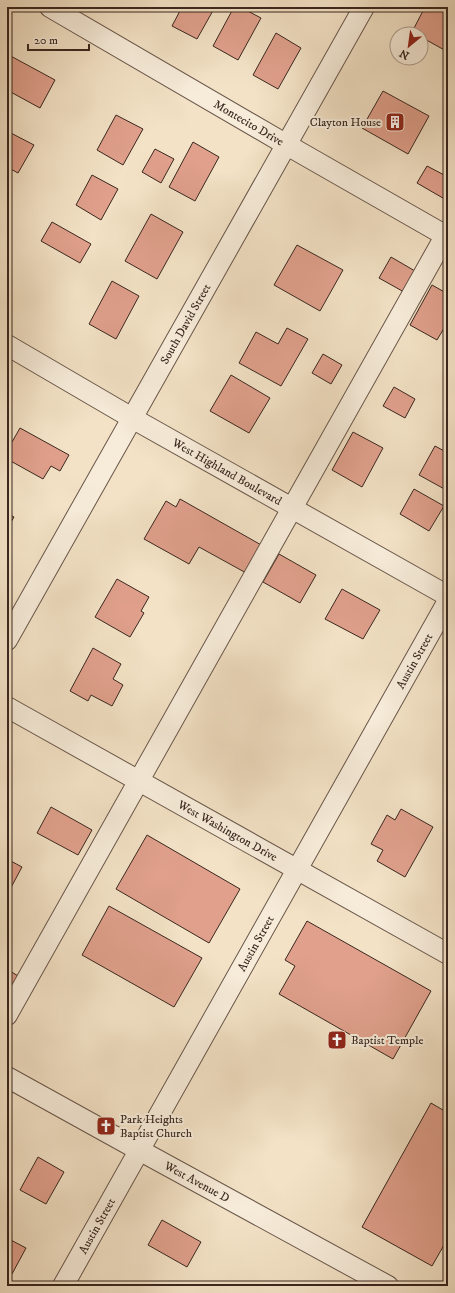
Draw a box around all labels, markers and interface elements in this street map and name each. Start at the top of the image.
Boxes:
scale bar [28,26,89,52]
north arrow [389,26,429,66]
text: 20 m [34,33,58,48]
text: N [397,46,412,62]
street label: Montecito Drive [211,96,287,149]
building icon: Clayton House [384,111,406,133]
place label: Clayton House [310,115,381,130]
street label: South David Street [157,281,214,367]
street label: West Highland Boulevard [169,434,285,508]
street label: Austin Street [393,630,436,692]
street label: West Washington Drive [174,796,280,865]
street label: Austin Street [234,913,277,974]
church icon: Baptist Temple [326,1029,348,1051]
place label: Baptist Temple [351,1033,423,1048]
place label: Park Heights Baptist Church [120,1112,193,1141]
church icon: Park Heights Baptist Church [95,1115,117,1137]
street label: West Avenue D [161,1157,232,1206]
street label: Austin Street [75,1195,119,1256]

